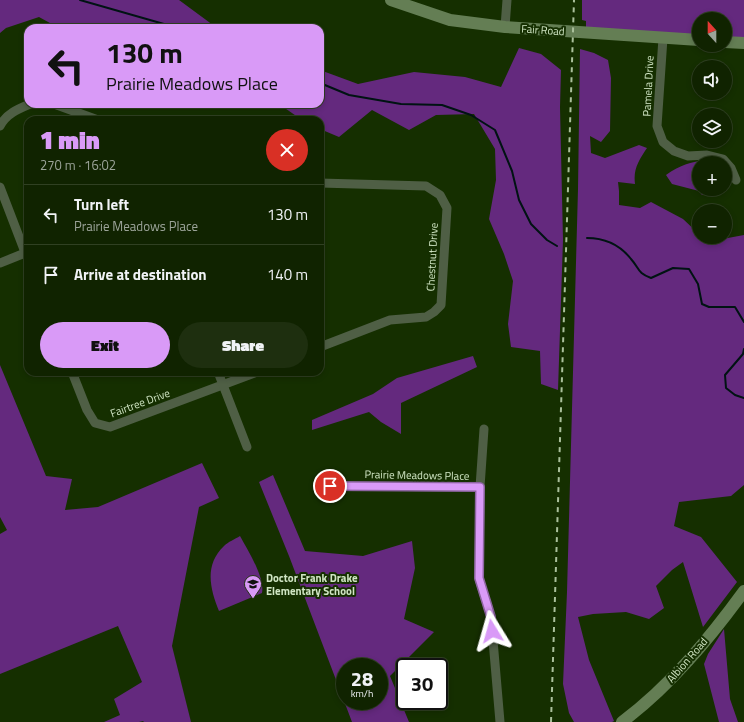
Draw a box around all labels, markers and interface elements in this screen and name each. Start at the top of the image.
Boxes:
north arrow [692,12,732,52]
map controls [692,12,732,244]
street label: Fair Road [521,21,565,40]
text: 130 m [106,31,183,74]
icon: left [40,40,92,92]
street label: Pamela Drive [638,55,658,117]
button: sound [692,60,732,100]
text: Prairie Meadows Place [106,70,278,97]
button: layers [692,108,732,148]
text: 1 min [40,122,100,158]
button: close [266,129,308,171]
text: 270 m · 16:02 [40,155,116,175]
button: + [692,156,732,196]
text: Turn left [74,193,129,216]
text: 130 m [267,203,308,226]
icon: left [40,204,62,226]
button: − [692,204,732,244]
text: Prairie Meadows Place [74,216,198,236]
street label: Chestnut Drive [422,222,442,292]
text: Arrive at destination [74,263,207,286]
text: 140 m [267,263,308,286]
icon: arrive [40,264,62,286]
button: Exit [40,322,170,368]
button: Share [178,322,308,368]
street label: Fairtree Drive [108,385,172,421]
street label: Prairie Meadows Place [364,466,470,484]
pin [313,469,347,503]
icon: arrive [319,475,341,497]
place label: Doctor Frank Drake Elementary School [266,570,358,599]
school or university icon: Doctor Frank Drake Elementary School [243,574,263,599]
position arrow [471,610,513,652]
street label: Albion Road [663,634,711,686]
speed limit sign: 30 [396,658,448,710]
text: 28 [351,663,373,694]
text: km/h [351,686,373,701]

